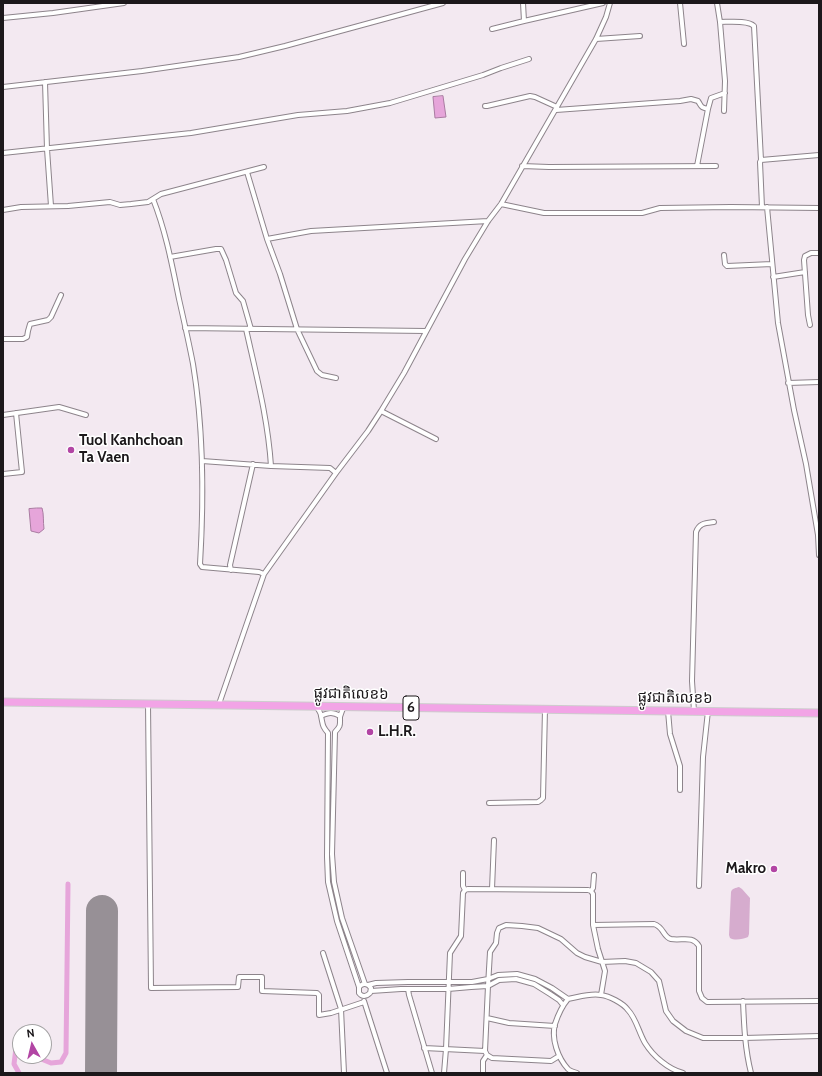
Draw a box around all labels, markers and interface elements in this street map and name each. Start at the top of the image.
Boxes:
place label: Tuol Kanhchoan Ta Vaen [79,432,183,467]
marker: Tuol Kanhchoan Ta Vaen [66,445,76,455]
street label: ផ្លូវជាតិលេខ៦ [313,684,389,704]
street label: ផ្លូវជាតិលេខ៦ [637,688,713,708]
road number: 6 [403,696,419,720]
place label: L.H.R. [378,723,416,741]
marker: L.H.R. [365,727,375,737]
place label: Makro [725,860,766,878]
marker: Makro [769,864,779,874]
north arrow [12,1024,52,1064]
text: N [26,1026,35,1041]

